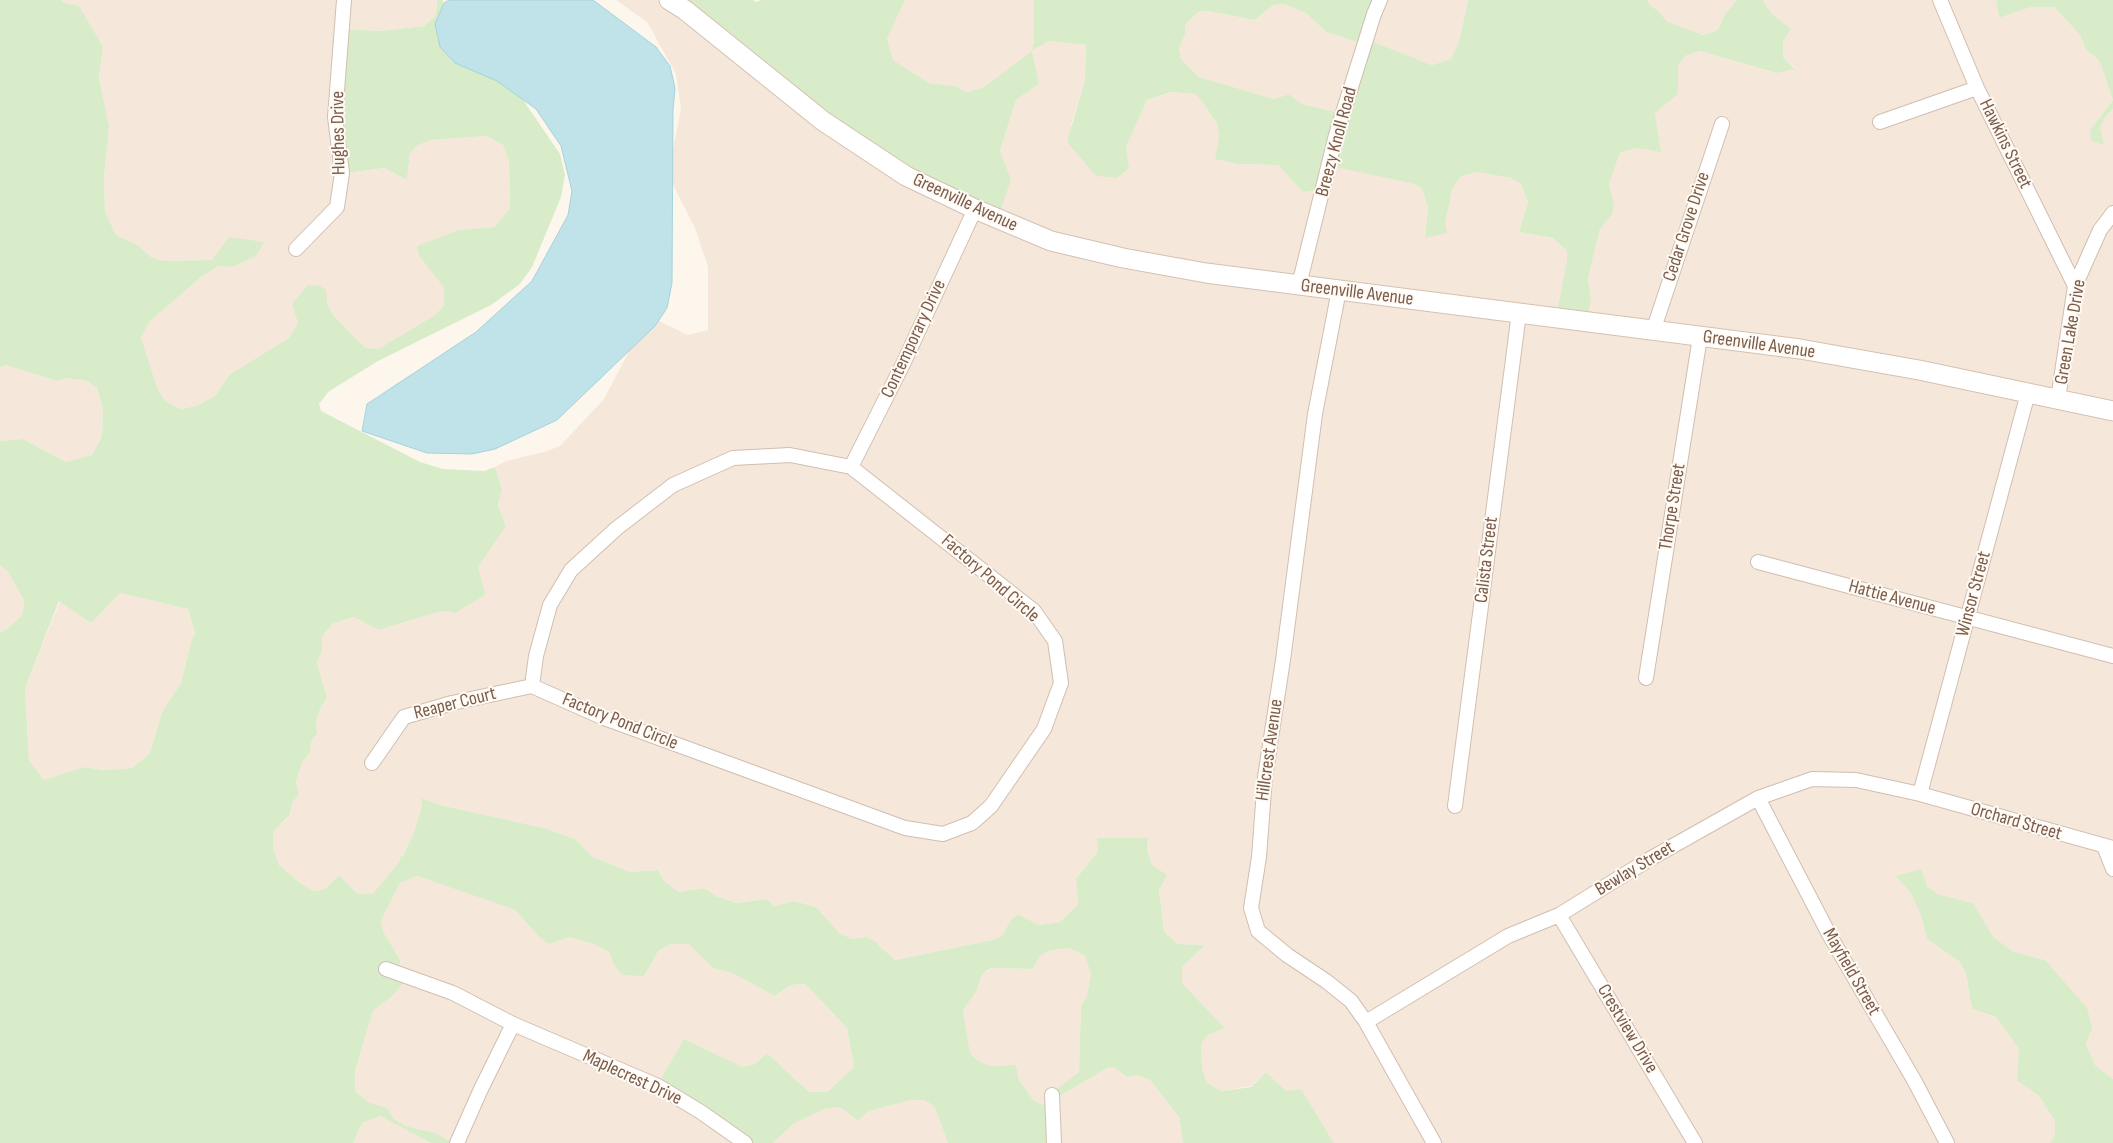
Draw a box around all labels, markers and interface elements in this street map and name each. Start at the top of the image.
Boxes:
street label: Breezy Knoll Road [1311,85,1363,199]
street label: Hughes Drive [327,91,351,175]
street label: Hawkins Street [1974,96,2036,192]
street label: Greenville Avenue [909,169,1021,237]
street label: Cedar Grove Drive [1659,169,1715,285]
street label: Greenville Avenue [1299,275,1415,311]
street label: Contemporary Drive [877,276,951,402]
street label: Green Lake Drive [2051,278,2091,386]
street label: Greenville Avenue [1701,326,1817,364]
street label: Thorpe Street [1655,462,1691,552]
street label: Calista Street [1470,516,1504,604]
street label: Factory Pond Circle [936,530,1044,628]
street label: Winsor Street [1952,549,1996,639]
street label: Hattie Avenue [1846,575,1938,621]
street label: Reaper Court [412,683,498,725]
street label: Factory Pond Circle [559,688,681,756]
street label: Hillcrest Avenue [1252,698,1288,802]
street label: Orchard Street [1968,798,2064,846]
street label: Bewlay Street [1591,837,1679,901]
street label: Mayfield Street [1817,925,1885,1019]
street label: Crestview Drive [1592,980,1662,1078]
street label: Maplecrest Drive [579,1045,685,1111]

